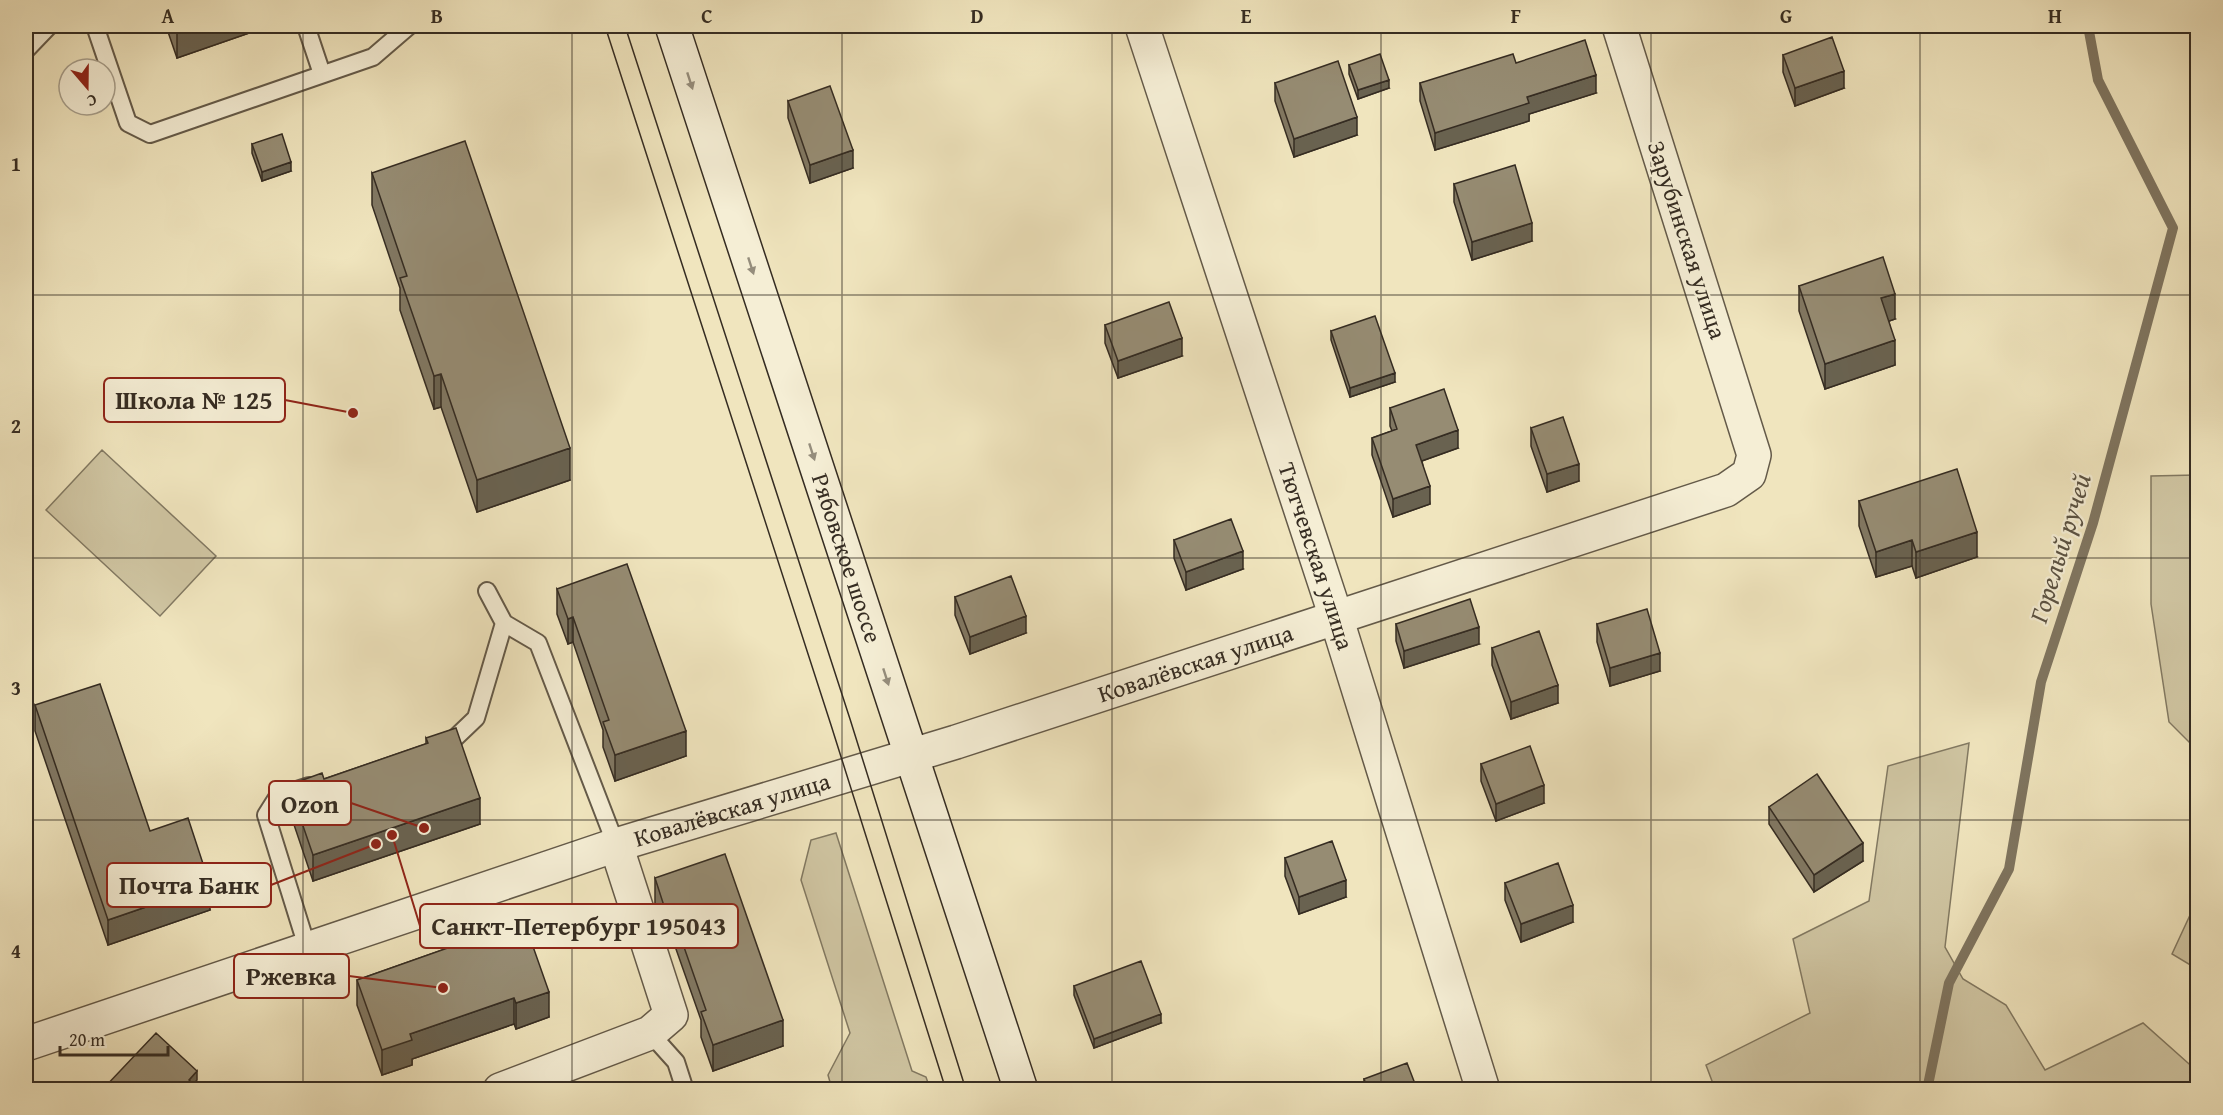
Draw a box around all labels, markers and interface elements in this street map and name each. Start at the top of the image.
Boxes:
text: A [162,1,175,30]
text: B [431,1,443,30]
text: C [701,1,713,30]
text: D [970,1,984,30]
text: E [1241,1,1252,30]
text: F [1511,1,1521,30]
text: G [1780,1,1792,30]
text: H [2048,1,2062,30]
north arrow [57,57,117,117]
one-way arrow [686,72,695,90]
text: С [84,88,100,114]
street label: Зарубинская улица [1639,136,1736,344]
text: 1 [11,149,21,178]
one-way arrow [747,257,756,275]
callout: Школа № 125 [104,378,285,422]
text: Школа № 125 [115,380,273,419]
text: 2 [11,411,21,440]
one-way arrow [808,443,817,461]
street label: Тютчевская улица [1269,458,1363,655]
water label: Горелый ручей [2018,468,2101,628]
street label: Рябовское шоссе [803,469,891,647]
street label: Ковалёвская улица [1093,615,1298,711]
one-way arrow [881,668,891,686]
text: 3 [11,673,21,702]
street label: Ковалёвская улица [630,763,835,856]
callout: Ozon [269,781,351,825]
text: Ozon [281,784,340,823]
callout: Почта Банк [107,863,271,907]
text: Почта Банк [119,865,259,904]
callout: Санкт-Петербург 195043 [420,904,738,948]
text: Санкт-Петербург 195043 [432,906,726,945]
text: 4 [11,936,21,965]
callout: Ржевка [234,954,349,998]
text: Ржевка [246,956,337,995]
scale bar [60,1019,168,1057]
text: 20 m [69,1026,105,1053]

